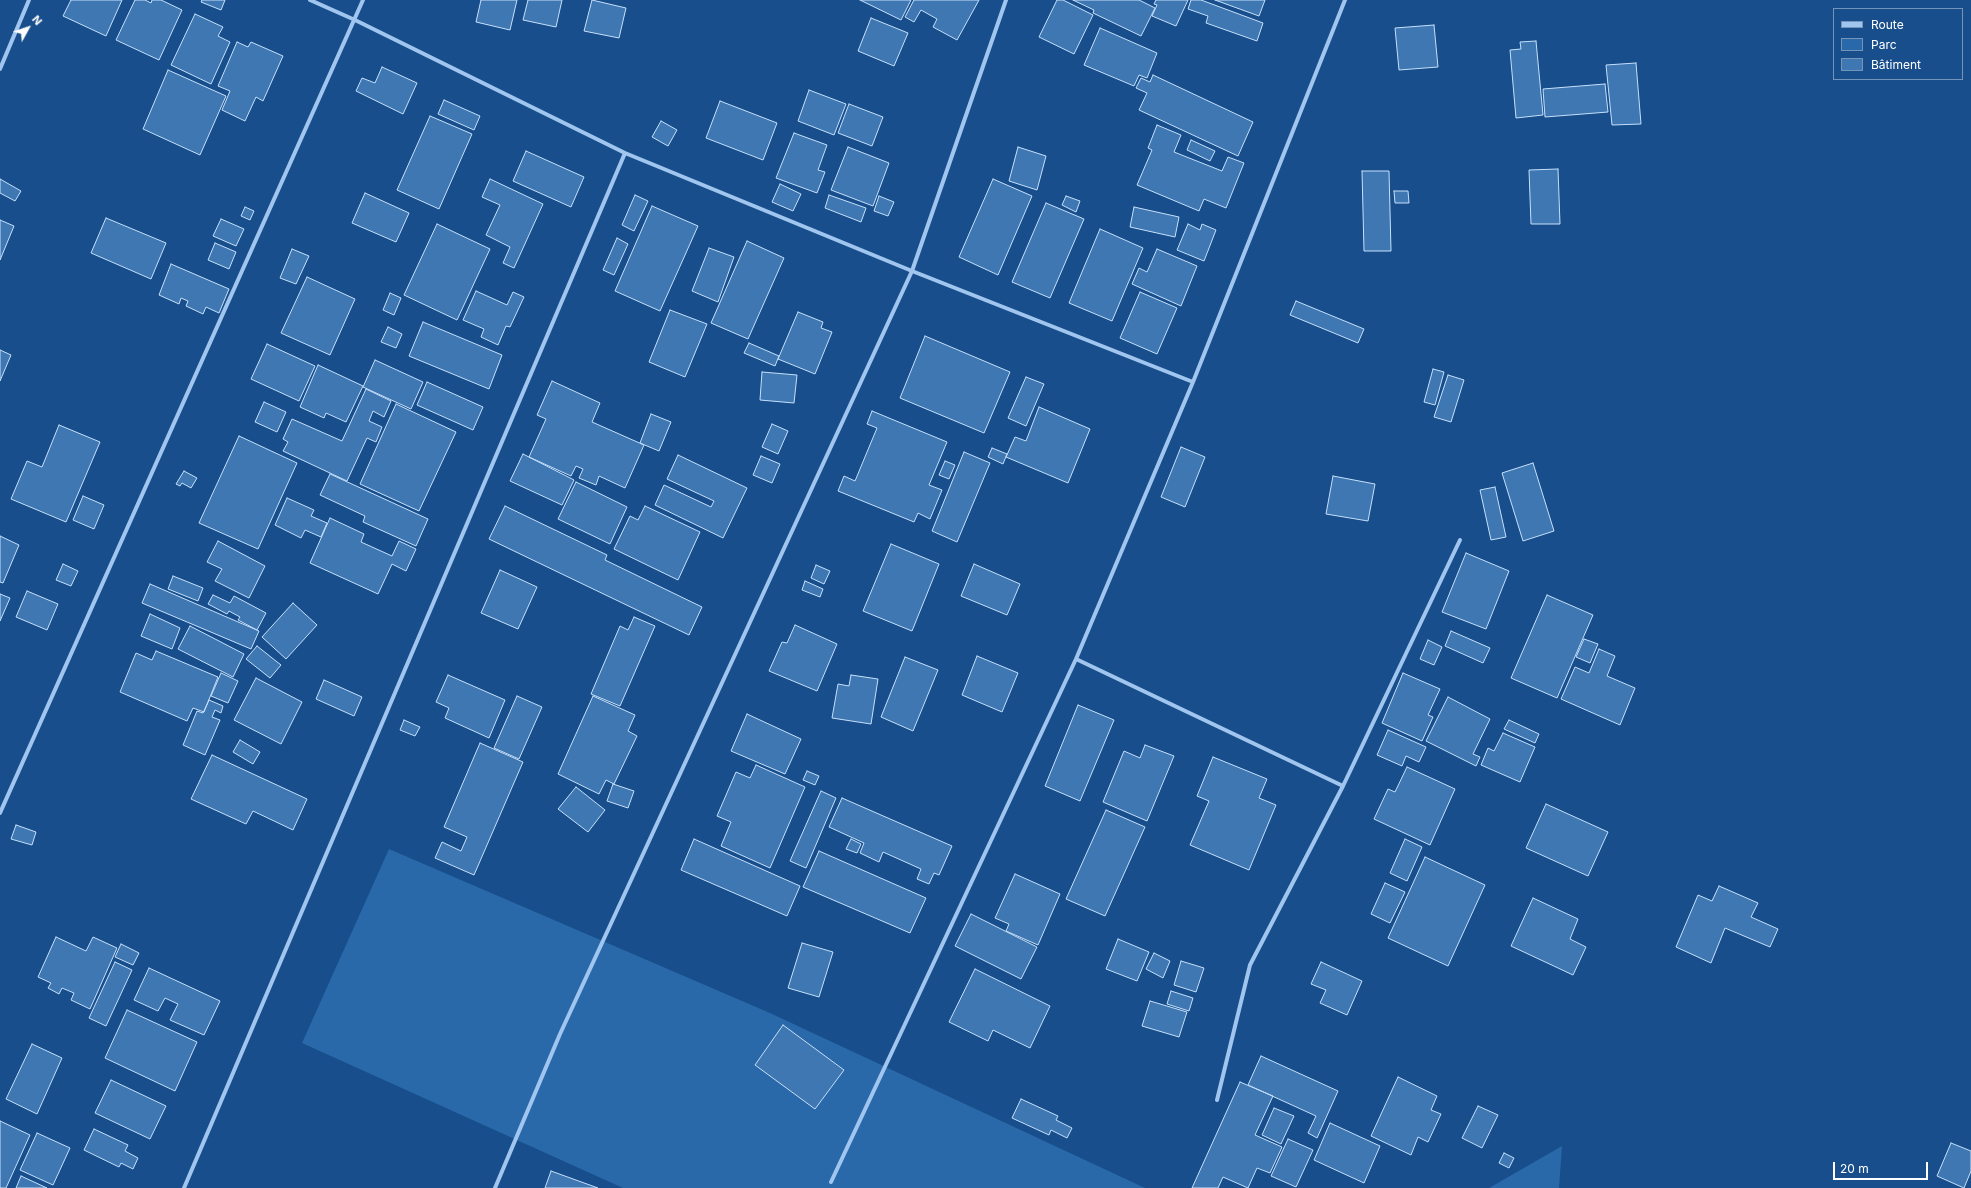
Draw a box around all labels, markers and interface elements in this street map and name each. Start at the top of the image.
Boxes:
north arrow [8,8,48,48]
legend [1833,8,1963,80]
text: N [29,13,45,28]
text: Route [1871,17,1904,32]
text: Parc [1871,37,1897,52]
text: Bâtiment [1871,57,1921,72]
scale bar [1835,1154,1930,1180]
text: 20 m [1840,1161,1869,1176]

